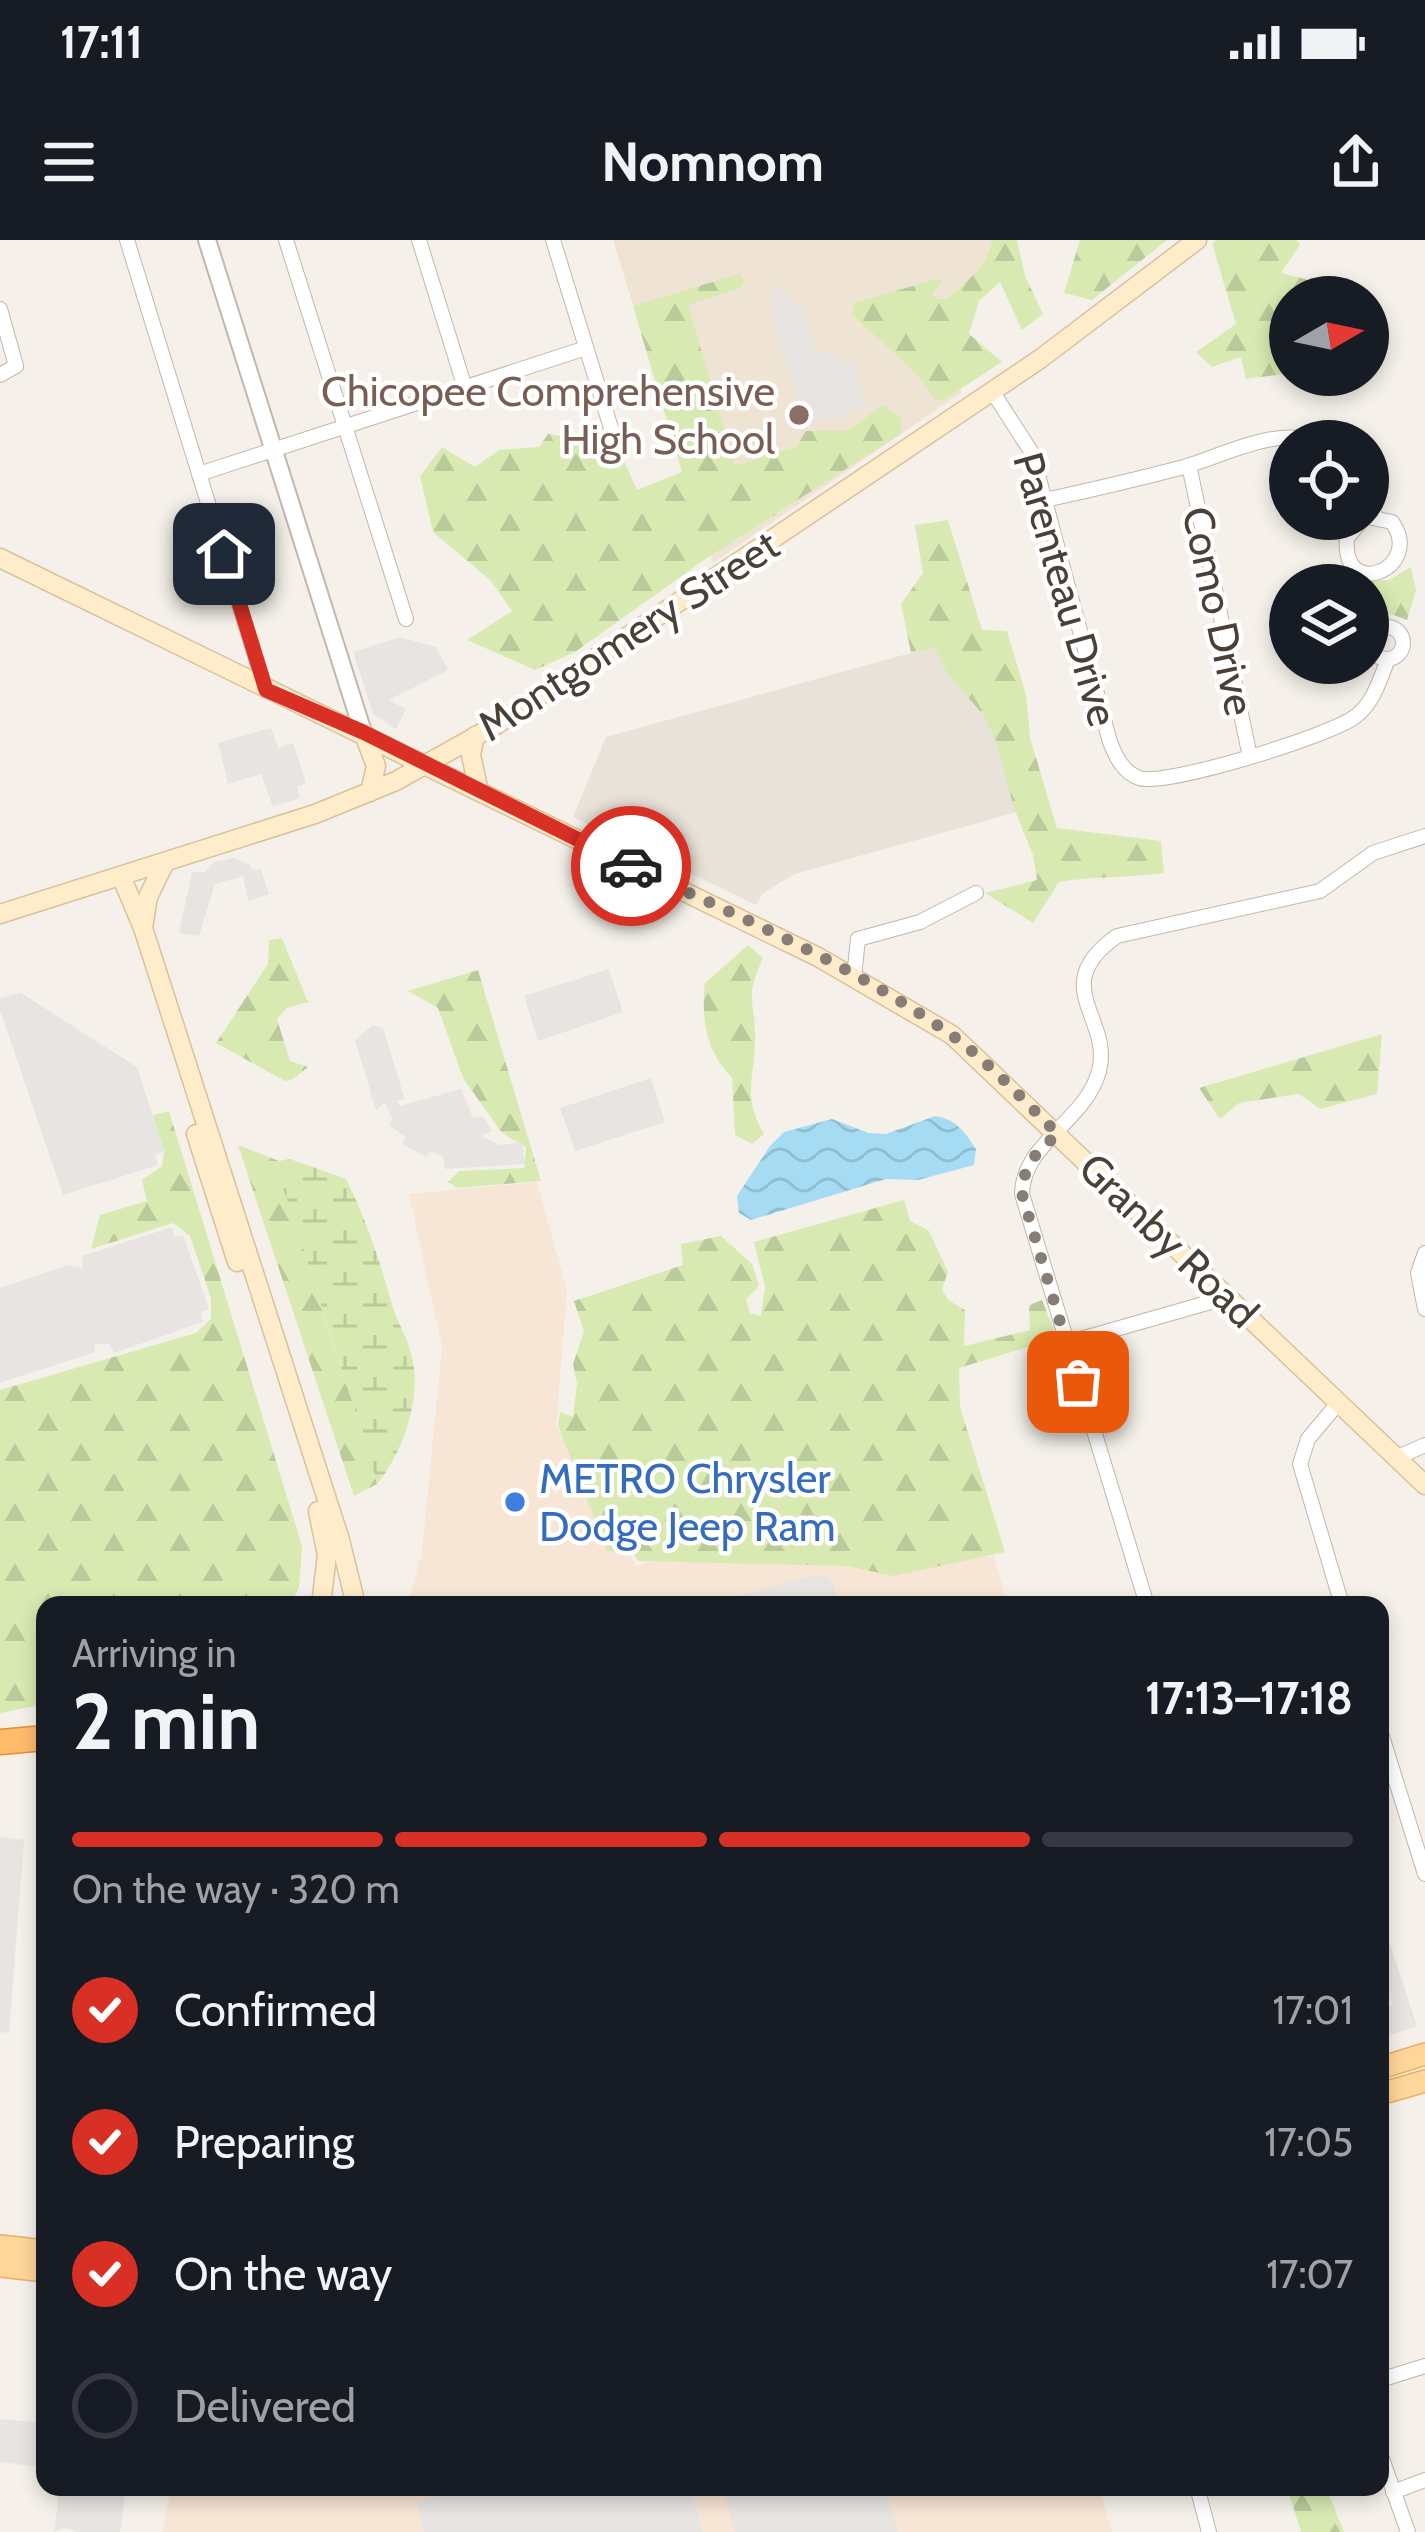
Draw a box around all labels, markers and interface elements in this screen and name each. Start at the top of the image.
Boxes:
text: 17:11 [60,15,143,69]
icon: menu [36,129,102,195]
text: Nomnom [601,129,824,195]
icon: share [1323,129,1389,195]
north arrow [1269,276,1389,396]
map controls [1269,276,1389,684]
place label: Chicopee Comprehensive High School [321,365,775,465]
marker: Chicopee Comprehensive High School [786,402,812,428]
button: locate [1269,420,1389,540]
street label: Parenteau Drive [1002,446,1130,732]
street label: Como Drive [1172,502,1266,720]
pin [173,503,275,605]
street label: Montgomery Street [468,518,788,752]
icon: home [191,521,257,587]
button: layers [1269,564,1389,684]
courier [571,806,691,926]
icon: car [598,833,664,899]
street label: Granby Road [1069,1142,1269,1338]
pin [1027,1331,1129,1433]
icon: bag [1045,1349,1111,1415]
place label: METRO Chrysler Dodge Jeep Ram [539,1452,836,1552]
marker: METRO Chrysler Dodge Jeep Ram [502,1489,528,1515]
text: Arriving in [72,1629,236,1677]
text: 17:13–17:18 [1145,1671,1353,1725]
text: 2 min [72,1674,260,1769]
text: On the way · 320 m [72,1865,400,1913]
icon: check [72,1977,138,2043]
text: Confirmed [174,1983,377,2037]
text: 17:01 [1273,1986,1353,2034]
icon: check [72,2109,138,2175]
text: Preparing [174,2115,354,2169]
text: 17:05 [1264,2118,1353,2166]
icon: check [72,2241,138,2307]
text: On the way [174,2247,392,2301]
text: 17:07 [1266,2250,1353,2298]
text: Delivered [174,2379,356,2433]

